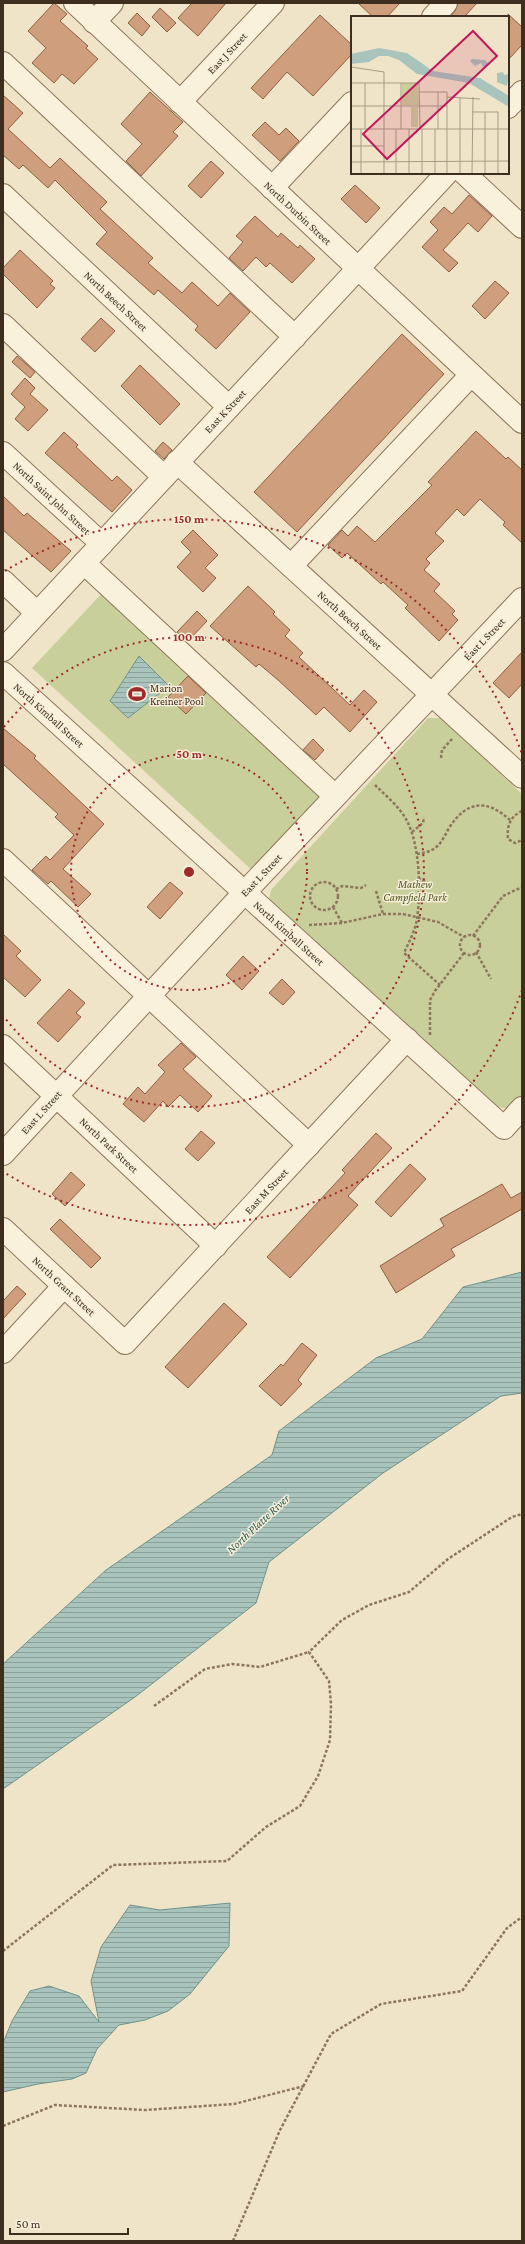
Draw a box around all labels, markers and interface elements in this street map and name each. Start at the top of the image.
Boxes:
inset map [351,16,509,174]
street label: East J Street [205,30,250,77]
street label: North Durbin Street [262,179,334,247]
street label: North Beech Street [82,269,150,334]
street label: East K Street [202,386,248,435]
street label: North Saint John Street [10,459,93,538]
text: 150 m [174,512,205,526]
street label: North Beech Street [315,588,385,652]
street label: East L Street [461,615,507,663]
text: 100 m [173,630,206,644]
street label: North Kimball Street [11,680,87,750]
place label: Marion Kreiner Pool [150,682,204,707]
sports icon: Marion Kreiner Pool [127,684,147,704]
text: 50 m [176,747,203,761]
street label: East L Street [238,851,284,899]
centre of rings [182,865,196,879]
park label: Mathew Campfield Park [383,878,448,904]
street label: North Kimball Street [251,898,327,968]
street label: East L Street [18,1088,64,1136]
street label: North Park Street [77,1115,141,1175]
street label: East M Street [242,1165,290,1216]
street label: North Grant Street [30,1254,98,1318]
water label: North Platte River [224,1491,293,1557]
scale bar [10,2210,128,2236]
text: 50 m [16,2217,41,2231]

